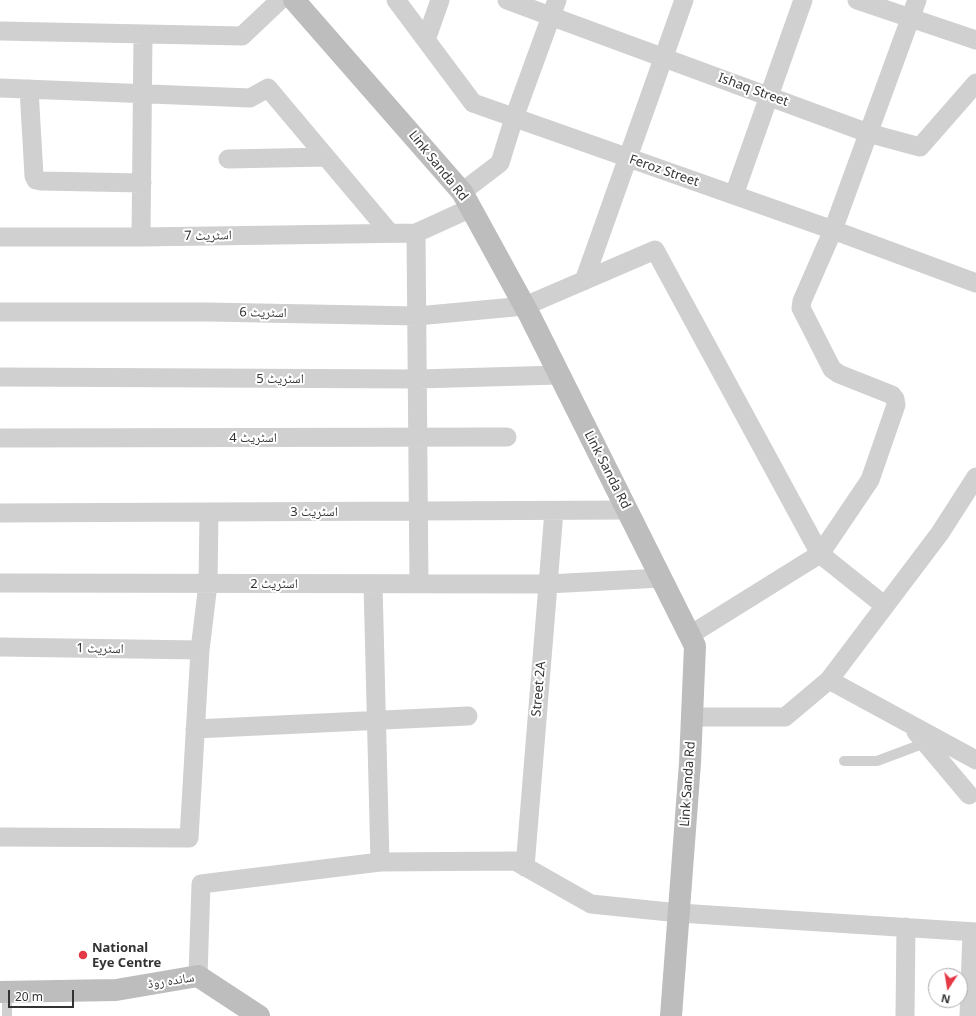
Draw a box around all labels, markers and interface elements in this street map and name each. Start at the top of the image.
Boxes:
street label: Ishaq Street [716,70,790,110]
street label: Link Sanda Rd [405,128,471,204]
street label: Feroz Street [627,152,701,190]
street label: اسٹریٹ 7 [184,228,232,244]
street label: اسٹریٹ 6 [239,305,287,321]
street label: اسٹریٹ 5 [256,371,304,387]
street label: Link Sanda Rd [581,428,633,512]
street label: اسٹریٹ 4 [229,430,277,446]
street label: اسٹریٹ 3 [290,504,338,520]
street label: اسٹریٹ 2 [250,576,298,592]
street label: اسٹریٹ 1 [76,641,124,657]
street label: Street 2A [529,661,549,717]
street label: Link Sanda Rd [677,741,699,827]
place label: National Eye Centre [92,940,161,971]
marker: National Eye Centre [77,949,89,961]
north arrow [928,968,968,1008]
street label: ساندہ روڈ [147,970,195,992]
scale bar [10,982,76,1008]
text: 20 m [15,988,43,1005]
text: N [940,991,952,1008]

